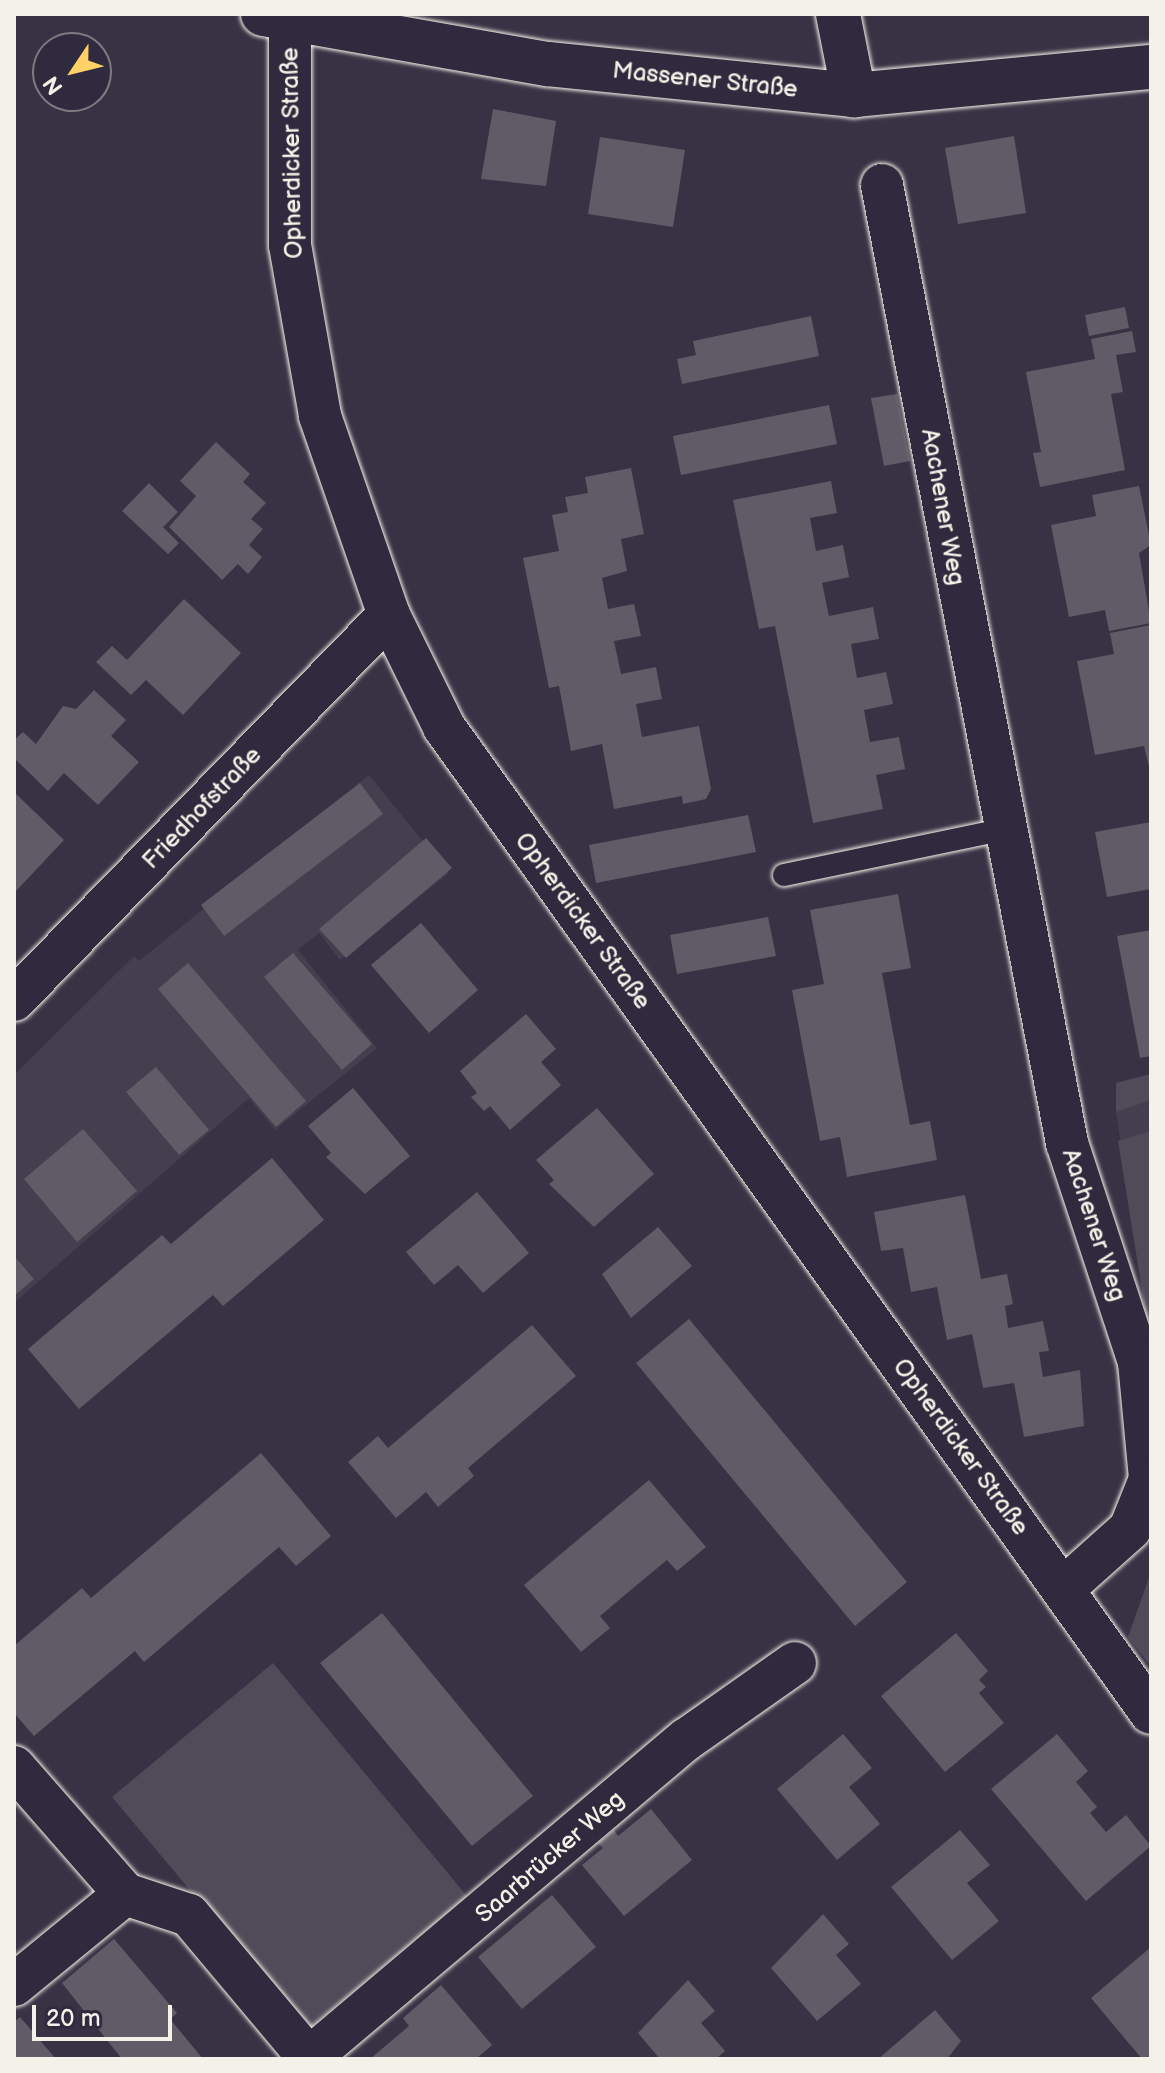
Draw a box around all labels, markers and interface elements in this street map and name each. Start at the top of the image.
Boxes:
north arrow [32,32,112,112]
street label: Opherdicker Straße [276,47,308,259]
street label: Massener Straße [611,56,799,104]
text: N [38,70,69,99]
street label: Aachener Weg [915,426,971,588]
street label: Friedhofstraße [136,741,268,875]
street label: Opherdicker Straße [509,827,657,1015]
street label: Aachener Weg [1056,1145,1132,1305]
street label: Opherdicker Straße [887,1353,1035,1541]
street label: Saarbrücker Weg [470,1784,630,1930]
scale bar [36,1989,176,2039]
text: 20 m [46,2004,101,2033]

